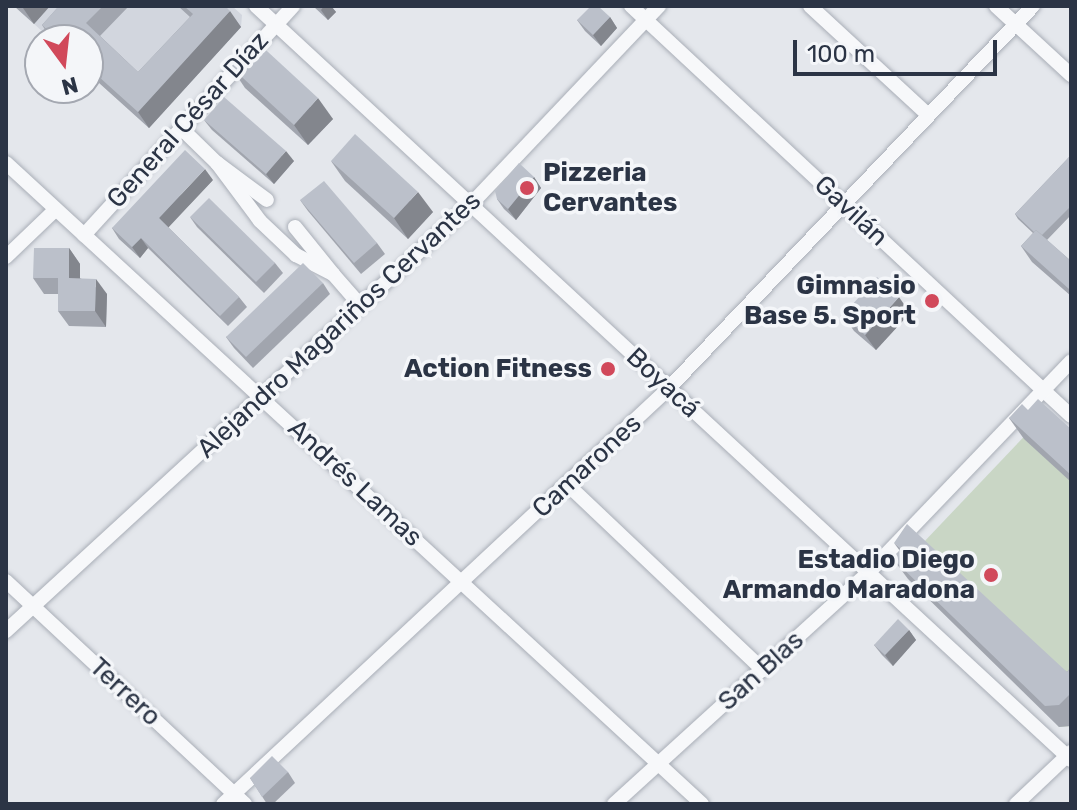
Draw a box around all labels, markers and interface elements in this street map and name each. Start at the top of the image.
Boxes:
north arrow [24,24,104,104]
scale bar [797,24,1001,74]
street label: General César Díaz [101,25,275,215]
text: 100 m [807,40,875,68]
text: N [59,71,81,101]
place label: Pizzeria Cervantes [543,157,677,218]
street label: Gavilán [808,169,894,253]
marker: Pizzeria Cervantes [518,179,536,197]
street label: Alejandro Magariños Cervantes [191,185,487,465]
place label: Gimnasio Base 5. Sport [744,270,916,332]
marker: Gimnasio Base 5. Sport [923,292,941,310]
street label: Boyacá [620,341,706,425]
place label: Action Fitness [404,353,592,385]
marker: Action Fitness [599,360,617,378]
street label: Camarones [526,408,648,524]
street label: Andrés Lamas [281,413,429,553]
place label: Estadio Diego Armando Maradona [723,544,975,606]
marker: Estadio Diego Armando Maradona [982,566,1000,584]
street label: San Blas [712,625,810,717]
street label: Terrero [83,651,167,733]

